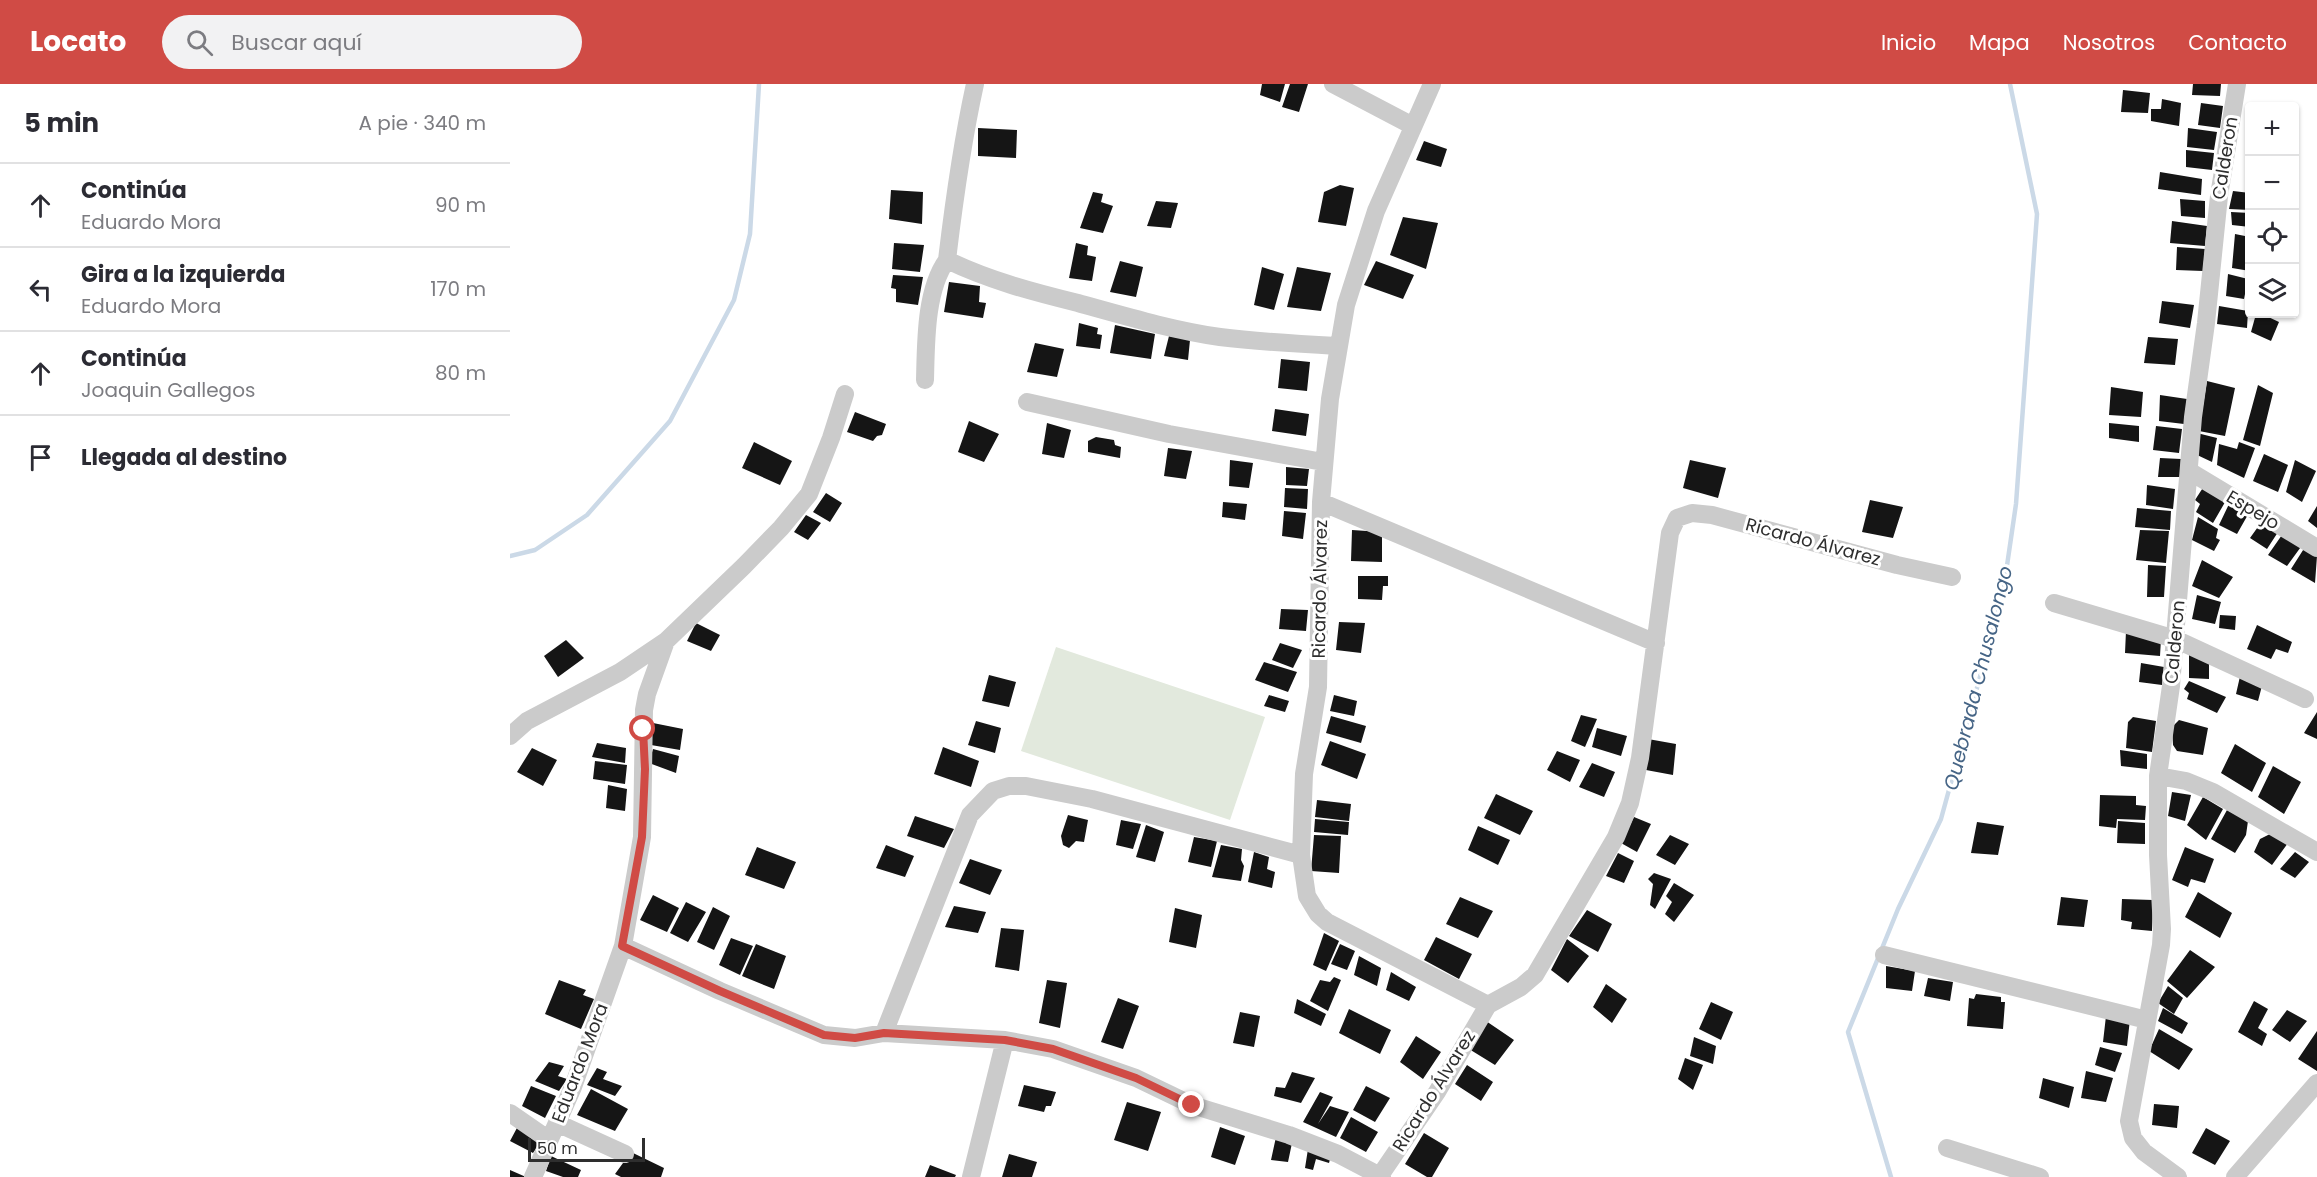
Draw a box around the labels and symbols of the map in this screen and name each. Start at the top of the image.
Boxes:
street label: Calderon [2206,115,2243,201]
street label: Espejo [2222,484,2285,535]
street label: Ricardo Álvarez [1743,512,1883,572]
street label: Ricardo Álvarez [1306,519,1333,658]
water label: Quebrada Chusalongo [1937,563,2019,793]
street label: Calderon [2158,599,2191,685]
route start [629,715,655,741]
street label: Eduardo Mora [545,999,614,1126]
street label: Ricardo Álvarez [1386,1025,1481,1156]
route end [1178,1091,1204,1117]
scale bar [528,1135,645,1162]

